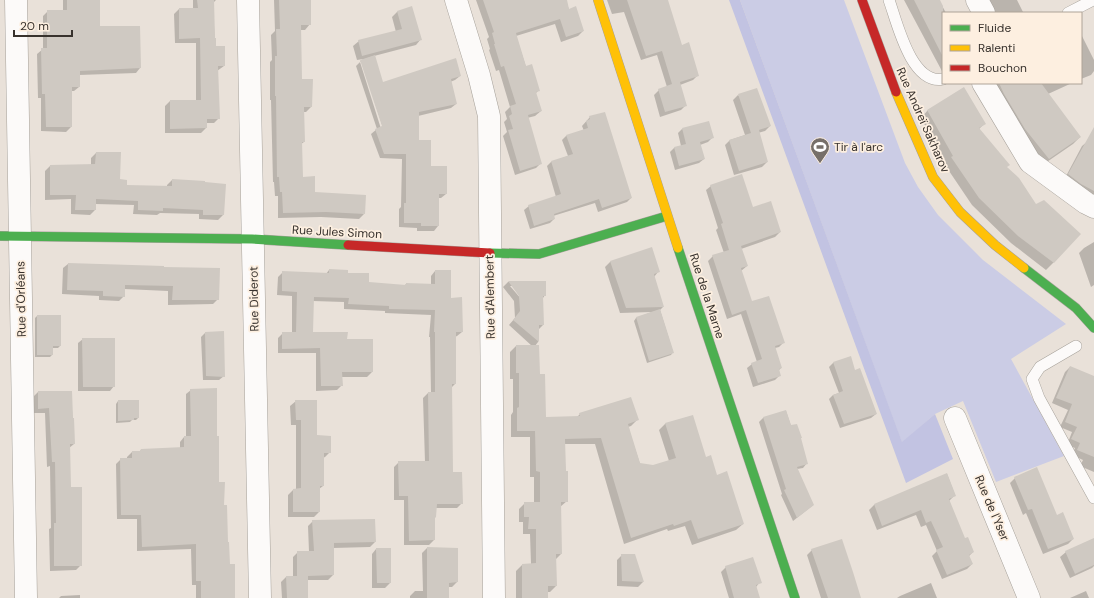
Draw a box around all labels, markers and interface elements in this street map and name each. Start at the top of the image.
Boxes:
scale bar [14,12,72,38]
legend [942,12,1082,84]
text: 20 m [20,18,49,34]
text: Fluide [978,20,1011,36]
text: Ralenti [978,40,1016,56]
text: Bouchon [978,60,1027,76]
street label: Rue Andreï Sakharov [893,65,954,176]
sports icon: Tir à l'arc [809,136,831,164]
place label: Tir à l'arc [834,139,883,155]
street label: Rue Jules Simon [292,222,383,242]
street label: Rue de la Marne [686,251,728,341]
street label: Rue d'Alembert [481,254,499,339]
street label: Rue d'Orléans [12,261,30,337]
street label: Rue Diderot [245,266,263,332]
street label: Rue de l'Yser [971,473,1013,544]

